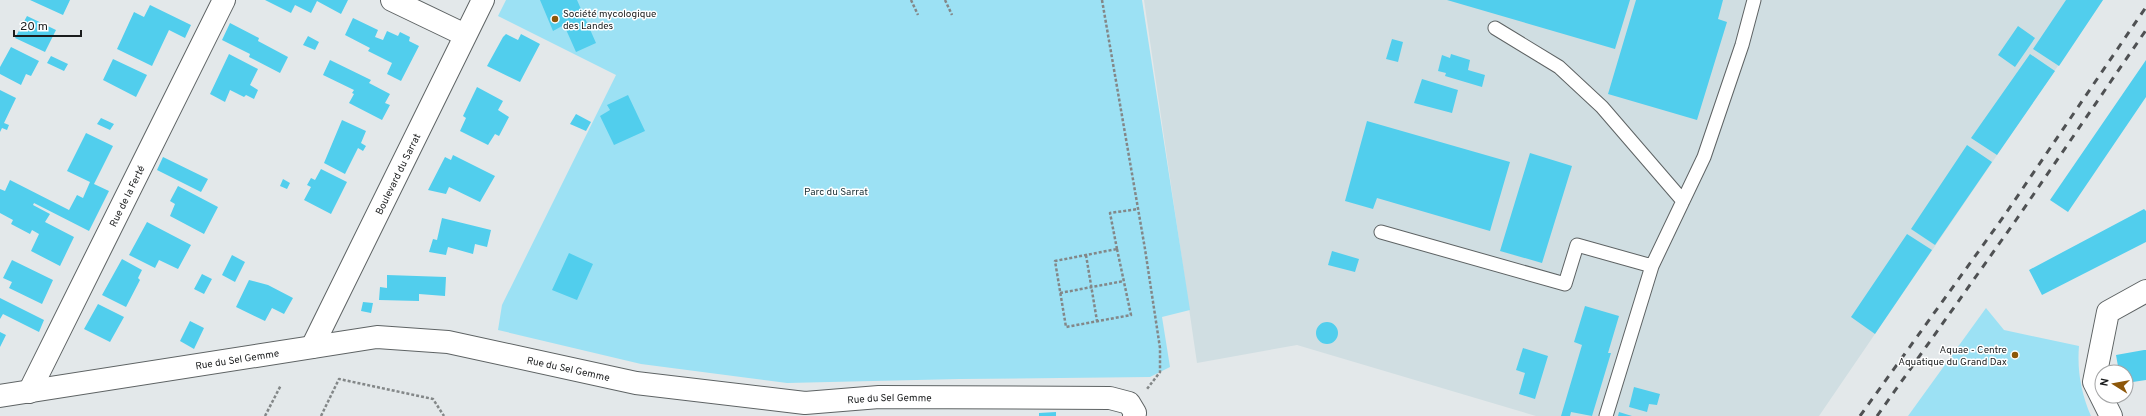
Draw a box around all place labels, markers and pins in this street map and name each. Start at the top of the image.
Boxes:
place label: Société mycologique des Landes [563,8,656,33]
marker: Société mycologique des Landes [550,14,560,24]
place label: Aquae - Centre Aquatique du Grand Dax [1898,344,2007,369]
marker: Aquae - Centre Aquatique du Grand Dax [2010,350,2020,360]

